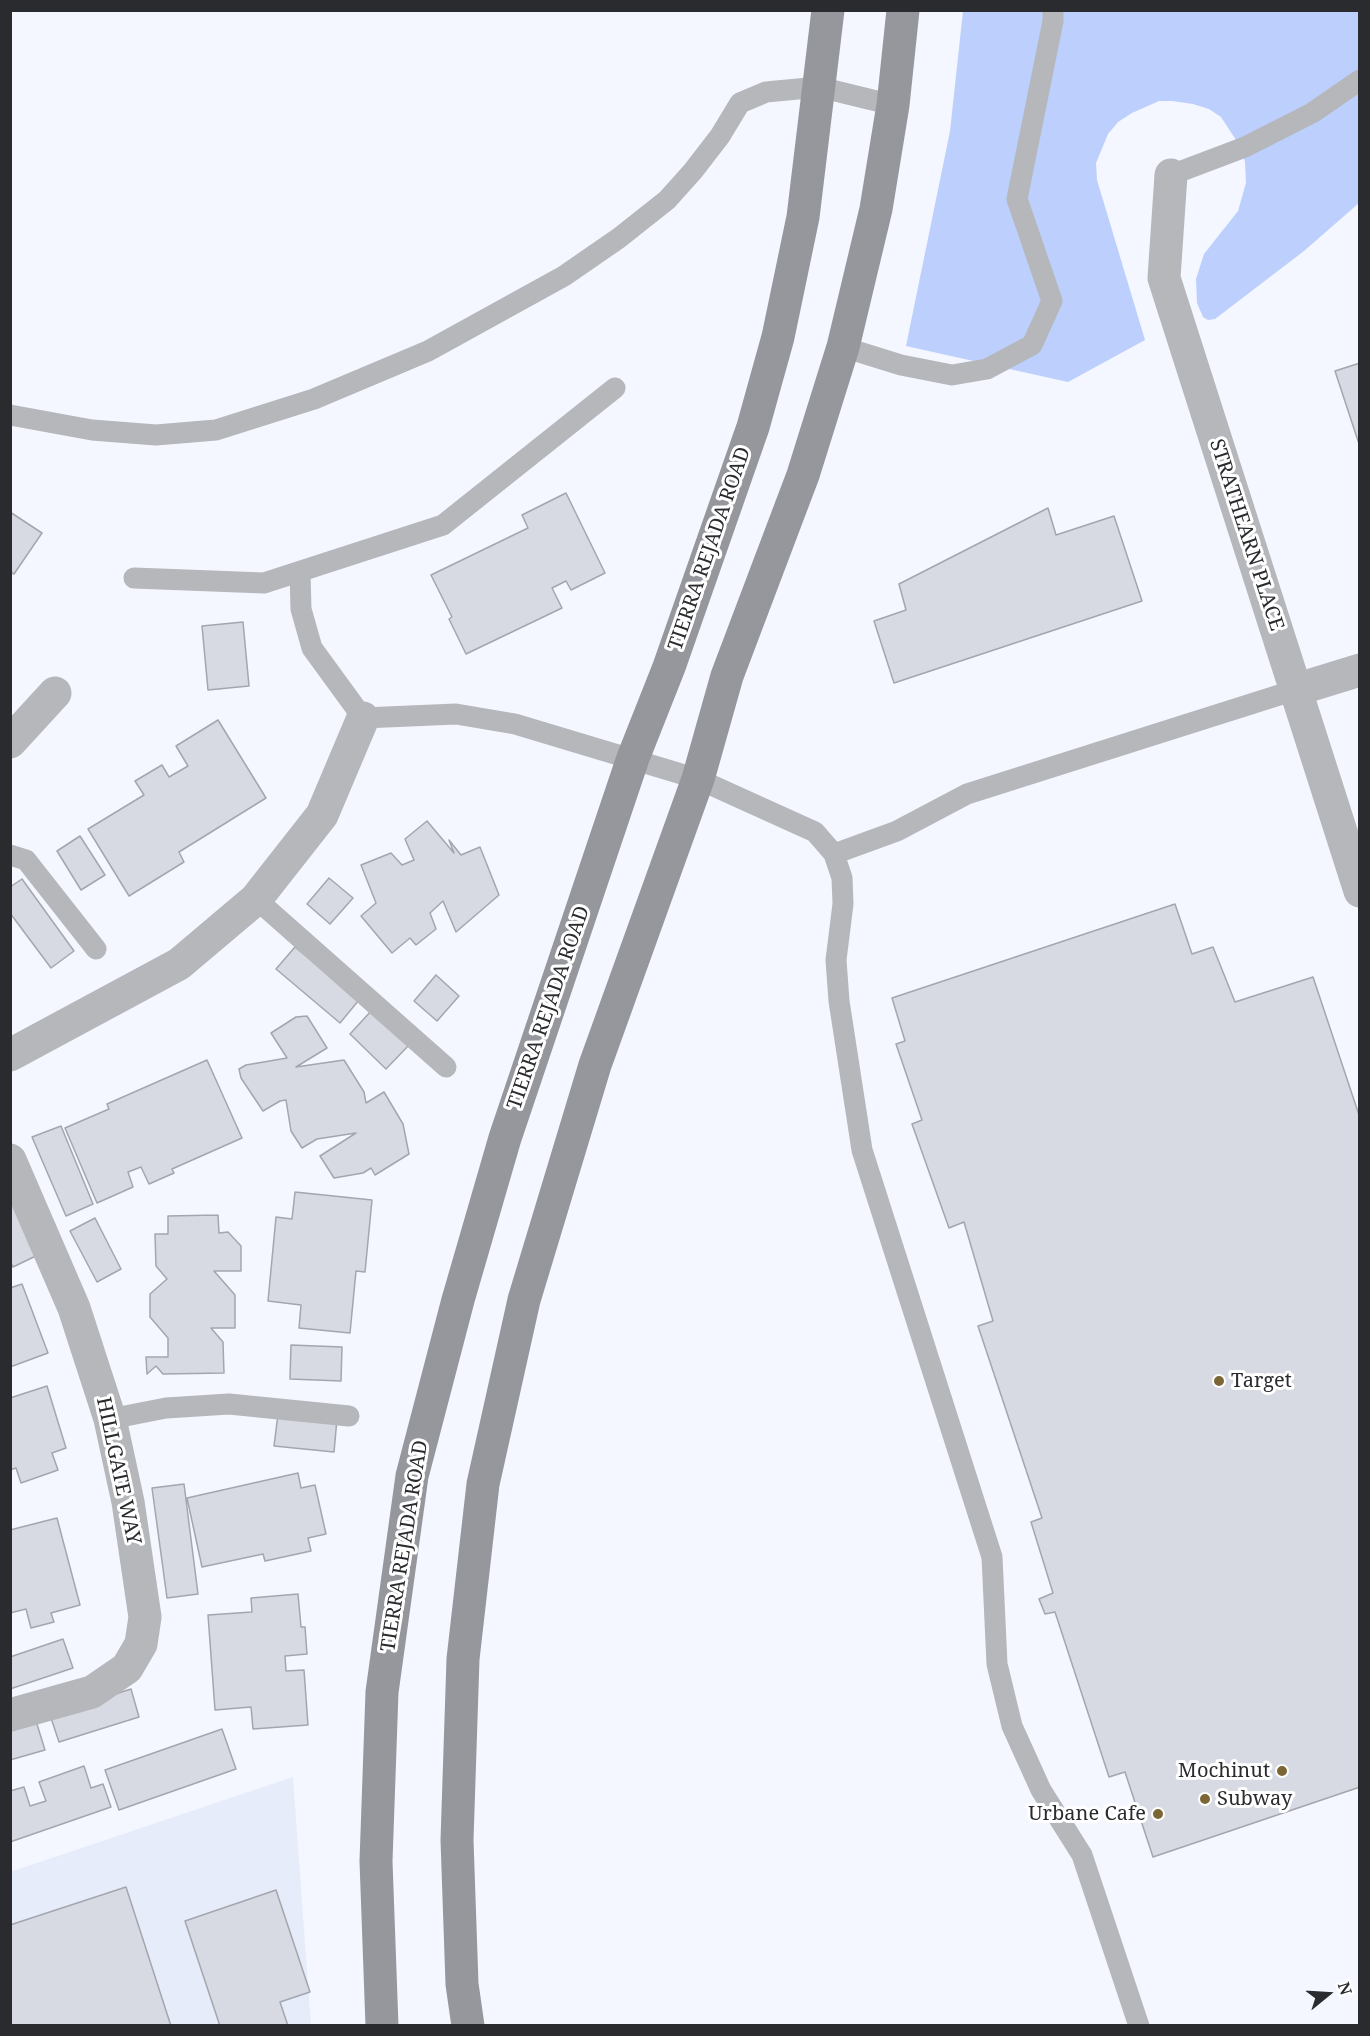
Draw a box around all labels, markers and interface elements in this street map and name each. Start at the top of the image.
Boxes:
street label: STRATHEARN PLACE [1204,436,1288,634]
street label: TIERRA REJADA ROAD [664,444,756,654]
street label: TIERRA REJADA ROAD [503,903,595,1113]
place label: Target [1231,1369,1292,1393]
marker: Target [1212,1374,1226,1388]
street label: HILLGATE WAY [91,1395,145,1547]
street label: TIERRA REJADA ROAD [376,1439,434,1653]
place label: Mochinut [1178,1759,1270,1783]
marker: Mochinut [1275,1764,1289,1778]
place label: Subway [1217,1787,1292,1811]
marker: Subway [1198,1792,1212,1806]
place label: Urbane Cafe [1028,1802,1146,1826]
marker: Urbane Cafe [1151,1807,1165,1821]
north arrow [1298,1964,1358,2024]
text: N [1333,1979,1358,1998]

